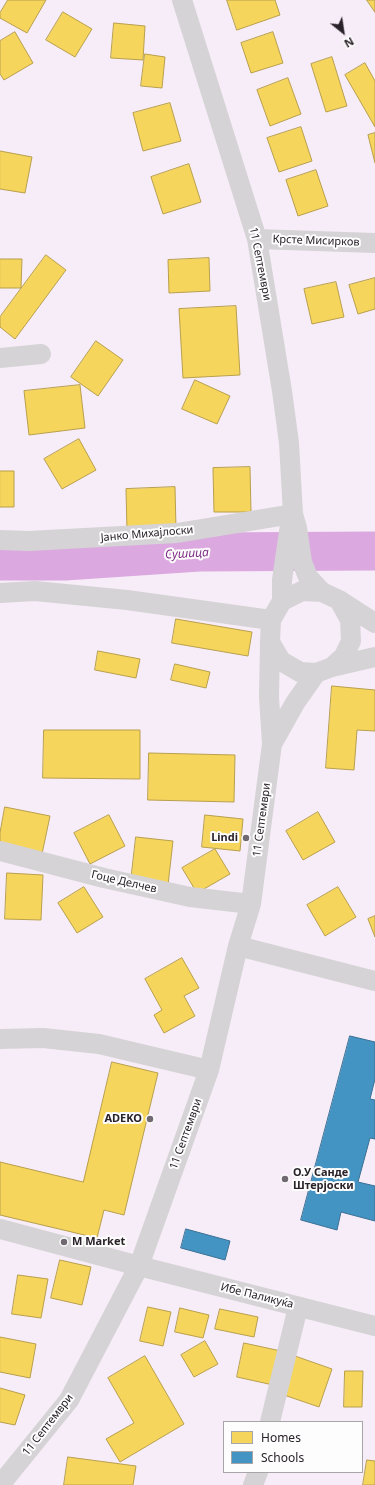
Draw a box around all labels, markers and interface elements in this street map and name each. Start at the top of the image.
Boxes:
north arrow [323,12,363,52]
text: N [342,34,357,52]
street label: 11 Септември [246,226,274,302]
street label: Крсте Мисирков [272,233,360,249]
street label: Јанко Михајлоски [100,523,194,545]
water label: Сушица [165,546,209,562]
street label: 11 Септември [250,782,274,858]
place label: Lindi [211,831,238,845]
marker: Lindi [241,833,251,843]
street label: Гоце Делчев [90,868,158,896]
street label: 11 Септември [167,1097,205,1171]
place label: ADEKO [104,1112,142,1126]
marker: ADEKO [145,1114,155,1124]
place label: О.У Санде Штерјоски [293,1166,354,1192]
marker: О.У Санде Штерјоски [280,1174,290,1184]
place label: M Market [72,1235,125,1249]
marker: M Market [59,1237,69,1247]
street label: Ибе Паликуќа [219,1281,295,1311]
street label: 11 Септември [20,1392,76,1458]
legend [223,1421,363,1473]
text: Homes [261,1429,301,1446]
text: Schools [261,1449,304,1466]

